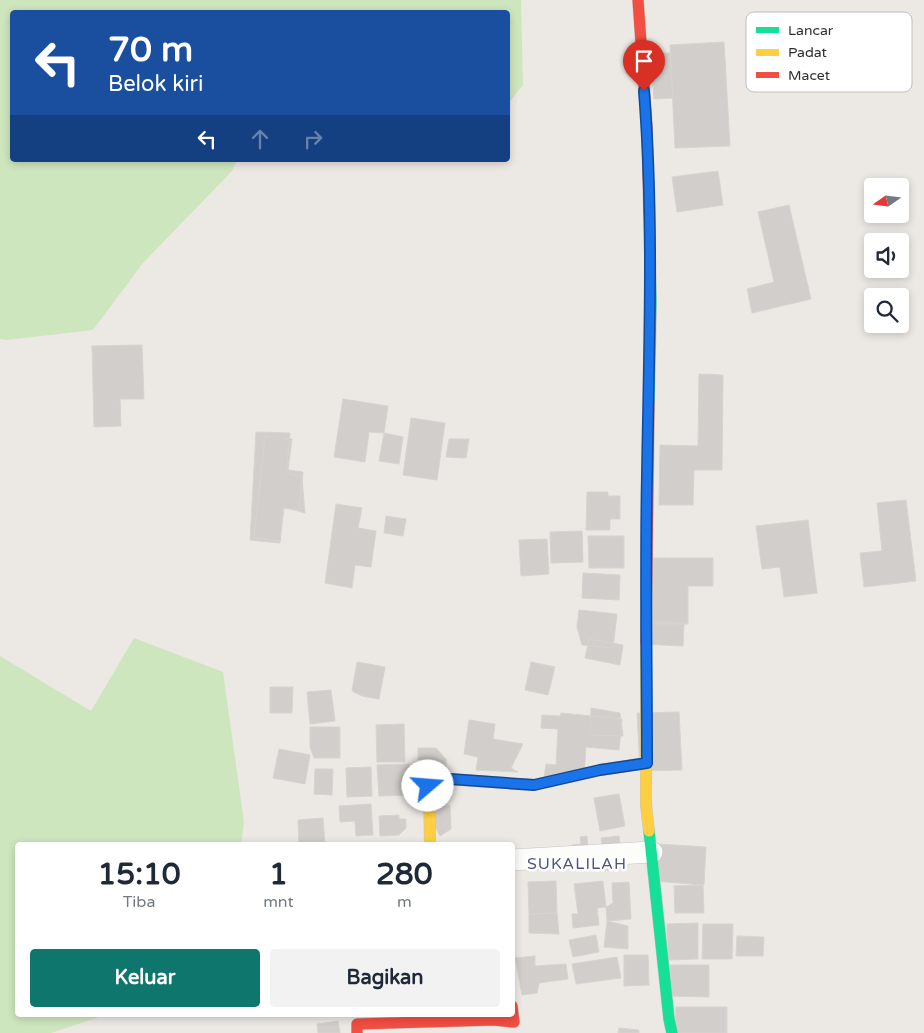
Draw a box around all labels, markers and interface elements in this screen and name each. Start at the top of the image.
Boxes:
legend [746,12,912,92]
text: Lancar [788,22,834,39]
text: 70 m [108,29,193,71]
icon: left [25,30,90,95]
pin [623,40,665,91]
text: Padat [788,44,827,61]
icon: arrive [630,47,658,75]
text: Macet [788,67,831,84]
text: Belok kiri [108,71,204,97]
icon: left [193,125,221,153]
icon: ahead [246,125,274,153]
icon: right [299,125,327,153]
north arrow [864,178,909,222]
map controls [864,178,909,333]
button: sound [864,233,909,278]
button: search [864,288,909,333]
position arrow [401,759,453,811]
district label: SUKALILAH [527,854,627,874]
text: 15:10 [97,856,181,893]
text: 1 [269,856,288,893]
text: 280 [376,856,433,893]
text: Tiba [123,892,155,912]
text: mnt [263,892,294,912]
text: m [397,892,412,912]
button: Keluar [30,949,260,1007]
button: Bagikan [270,949,500,1007]

